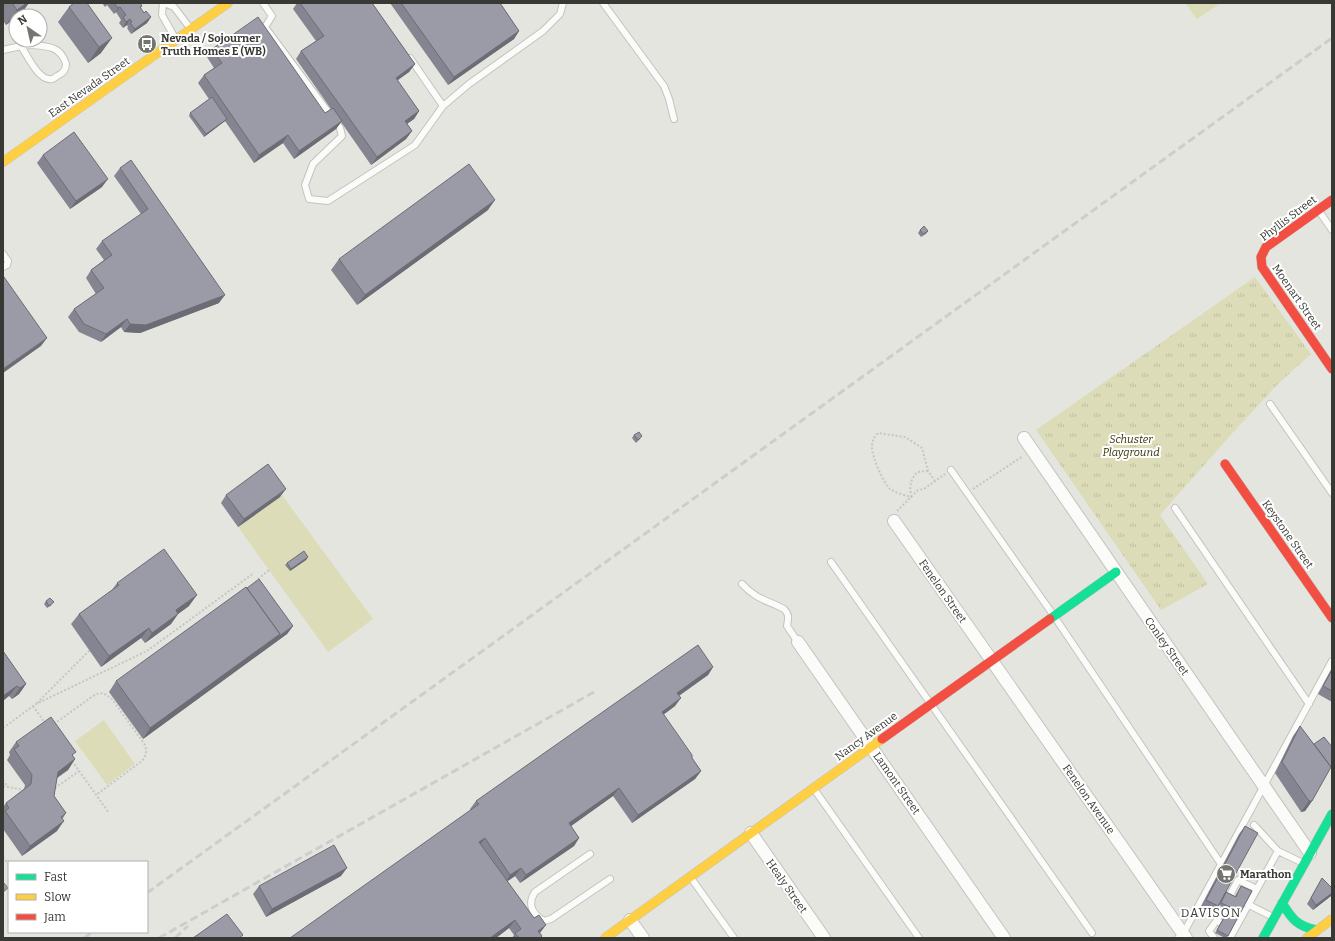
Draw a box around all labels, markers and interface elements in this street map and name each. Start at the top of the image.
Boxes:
north arrow [8,8,48,48]
text: N [16,12,30,28]
place label: Nevada / Sojourner Truth Homes E (WB) [161,32,266,58]
bus stop icon: Nevada / Sojourner Truth Homes E (WB) [136,33,158,55]
street label: East Nevada Street [46,55,132,120]
street label: Phyllis Street [1258,193,1319,244]
street label: Moenart Street [1269,262,1324,333]
park label: Schuster Playground [1102,433,1160,459]
street label: Keystone Street [1259,498,1316,571]
street label: Fenelon Street [916,557,969,625]
street label: Conley Street [1142,615,1191,678]
street label: Nancy Avenue [833,709,900,763]
street label: Lamont Street [870,750,923,817]
street label: Fenelon Avenue [1060,762,1117,837]
street label: Healy Street [763,857,810,916]
legend [8,861,148,933]
supermarket icon: Marathon [1215,863,1237,885]
place label: Marathon [1240,868,1291,881]
text: Fast [44,870,68,884]
text: Slow [44,890,71,904]
district label: DAVISON [1181,906,1241,920]
text: Jam [43,910,66,924]

